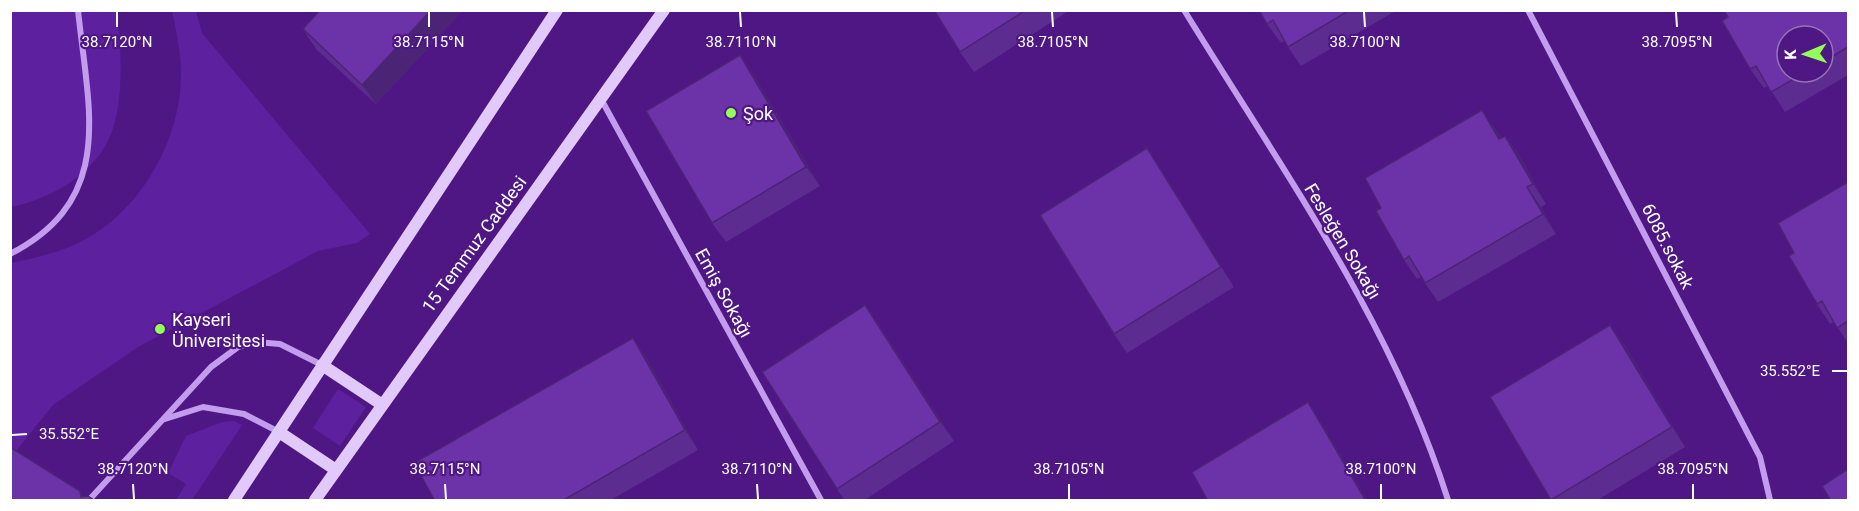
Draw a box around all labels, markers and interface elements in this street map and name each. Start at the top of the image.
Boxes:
north arrow [1775,24,1835,84]
text: 38.7120°N [82,33,152,51]
text: 38.7115°N [394,33,464,51]
text: 38.7110°N [706,33,776,51]
text: 38.7105°N [1018,33,1088,51]
text: 38.7100°N [1330,33,1400,51]
text: 38.7095°N [1642,33,1712,51]
text: K [1781,48,1800,60]
place label: Şok [743,103,774,124]
marker: Şok [724,106,738,120]
street label: 15 Temmuz Caddesi [417,172,531,316]
street label: Fesleğen Sokağı [1300,179,1386,303]
street label: 6085.sokak [1638,200,1699,293]
street label: Emiş Sokağı [691,245,757,341]
place label: Kayseri Üniversitesi [172,309,265,351]
marker: Kayseri Üniversitesi [153,322,167,336]
text: 35.552°E [1760,362,1821,380]
text: 35.552°E [39,425,100,443]
text: 38.7120°N [98,460,168,478]
text: 38.7115°N [410,460,480,478]
text: 38.7110°N [722,460,792,478]
text: 38.7105°N [1034,460,1104,478]
text: 38.7100°N [1346,460,1416,478]
text: 38.7095°N [1658,460,1728,478]

